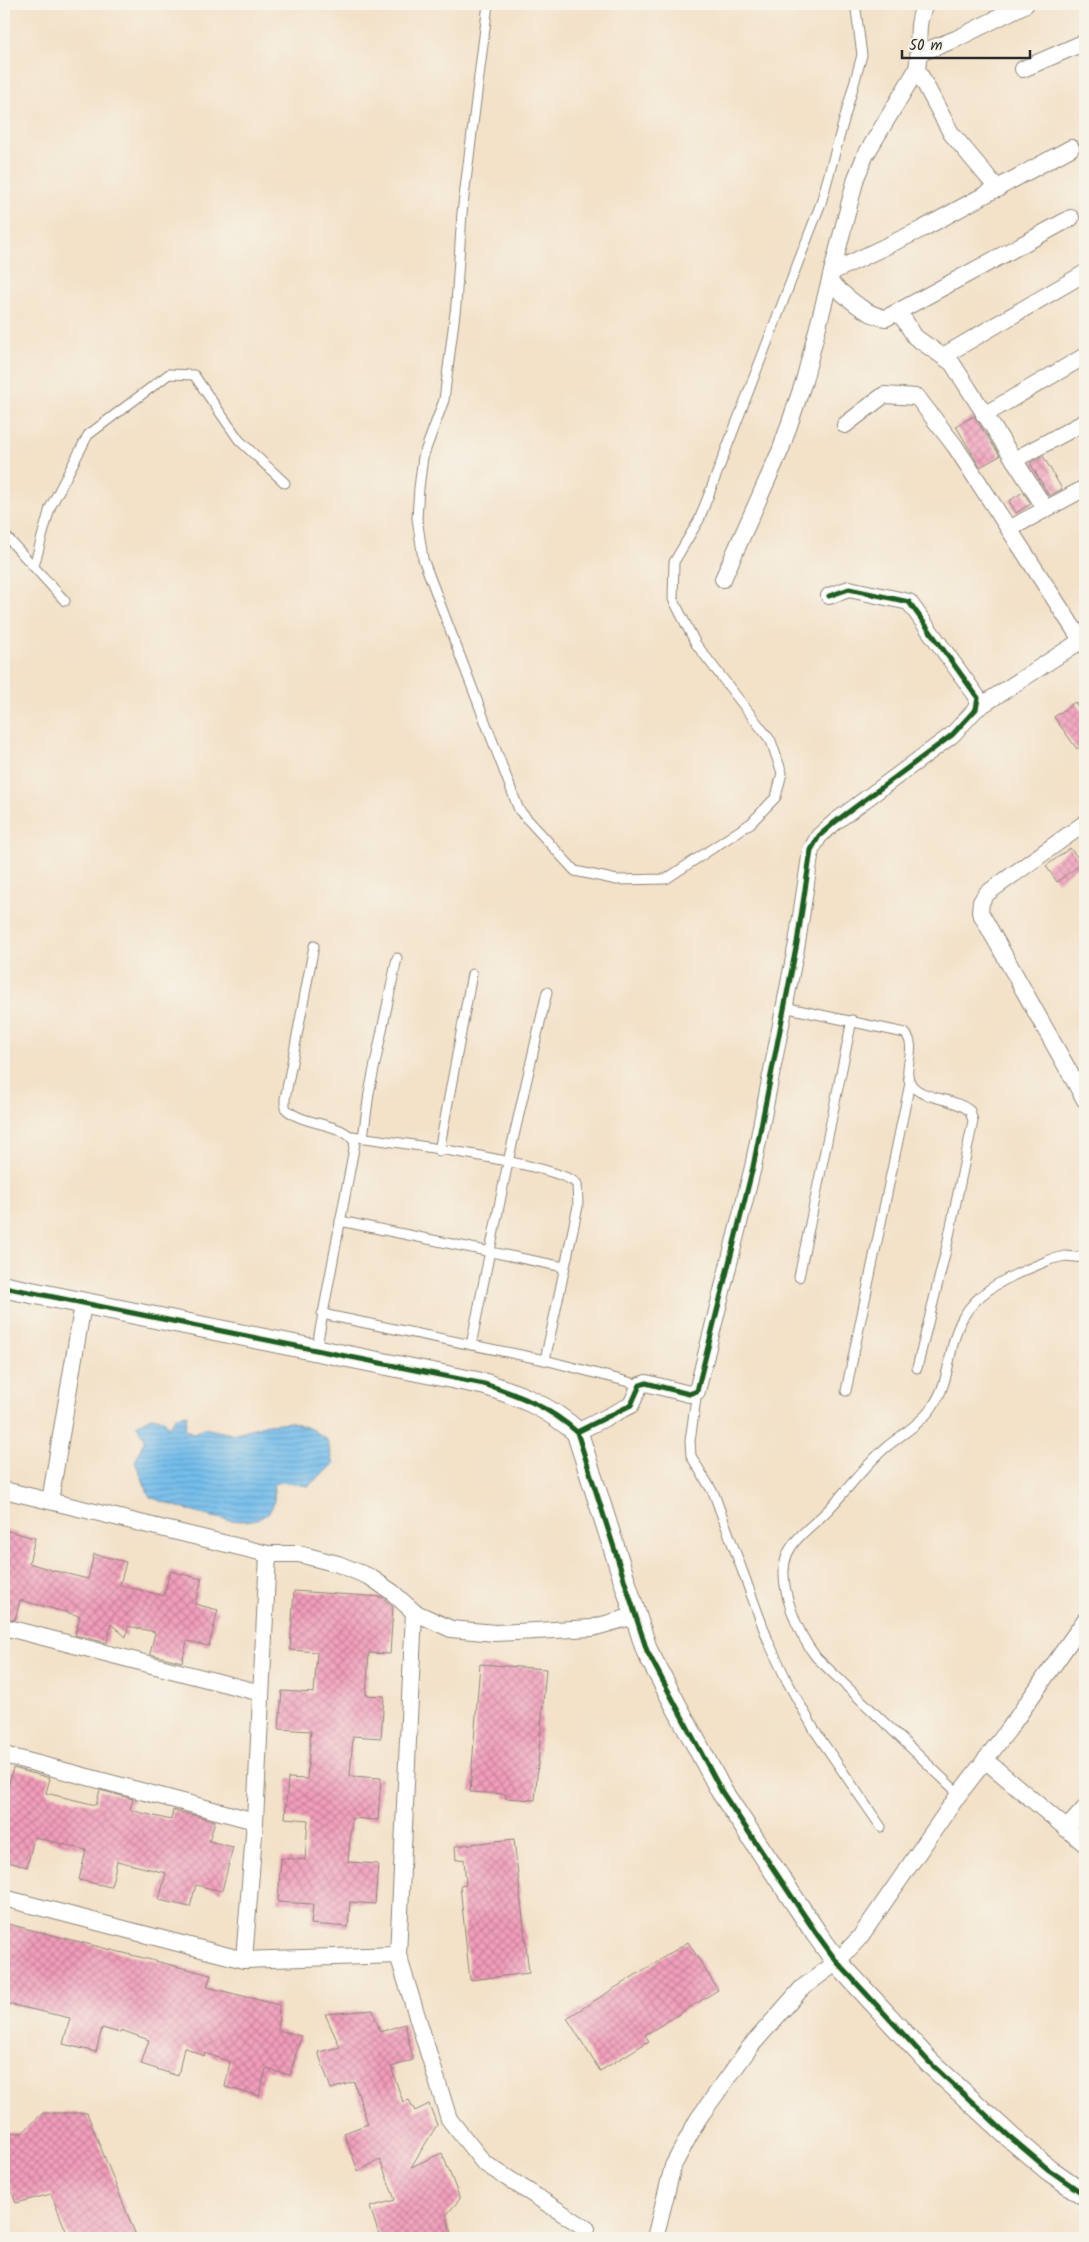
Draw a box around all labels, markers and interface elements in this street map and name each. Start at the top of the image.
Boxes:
scale bar [902,28,1029,60]
text: 50 m [909,34,943,58]

